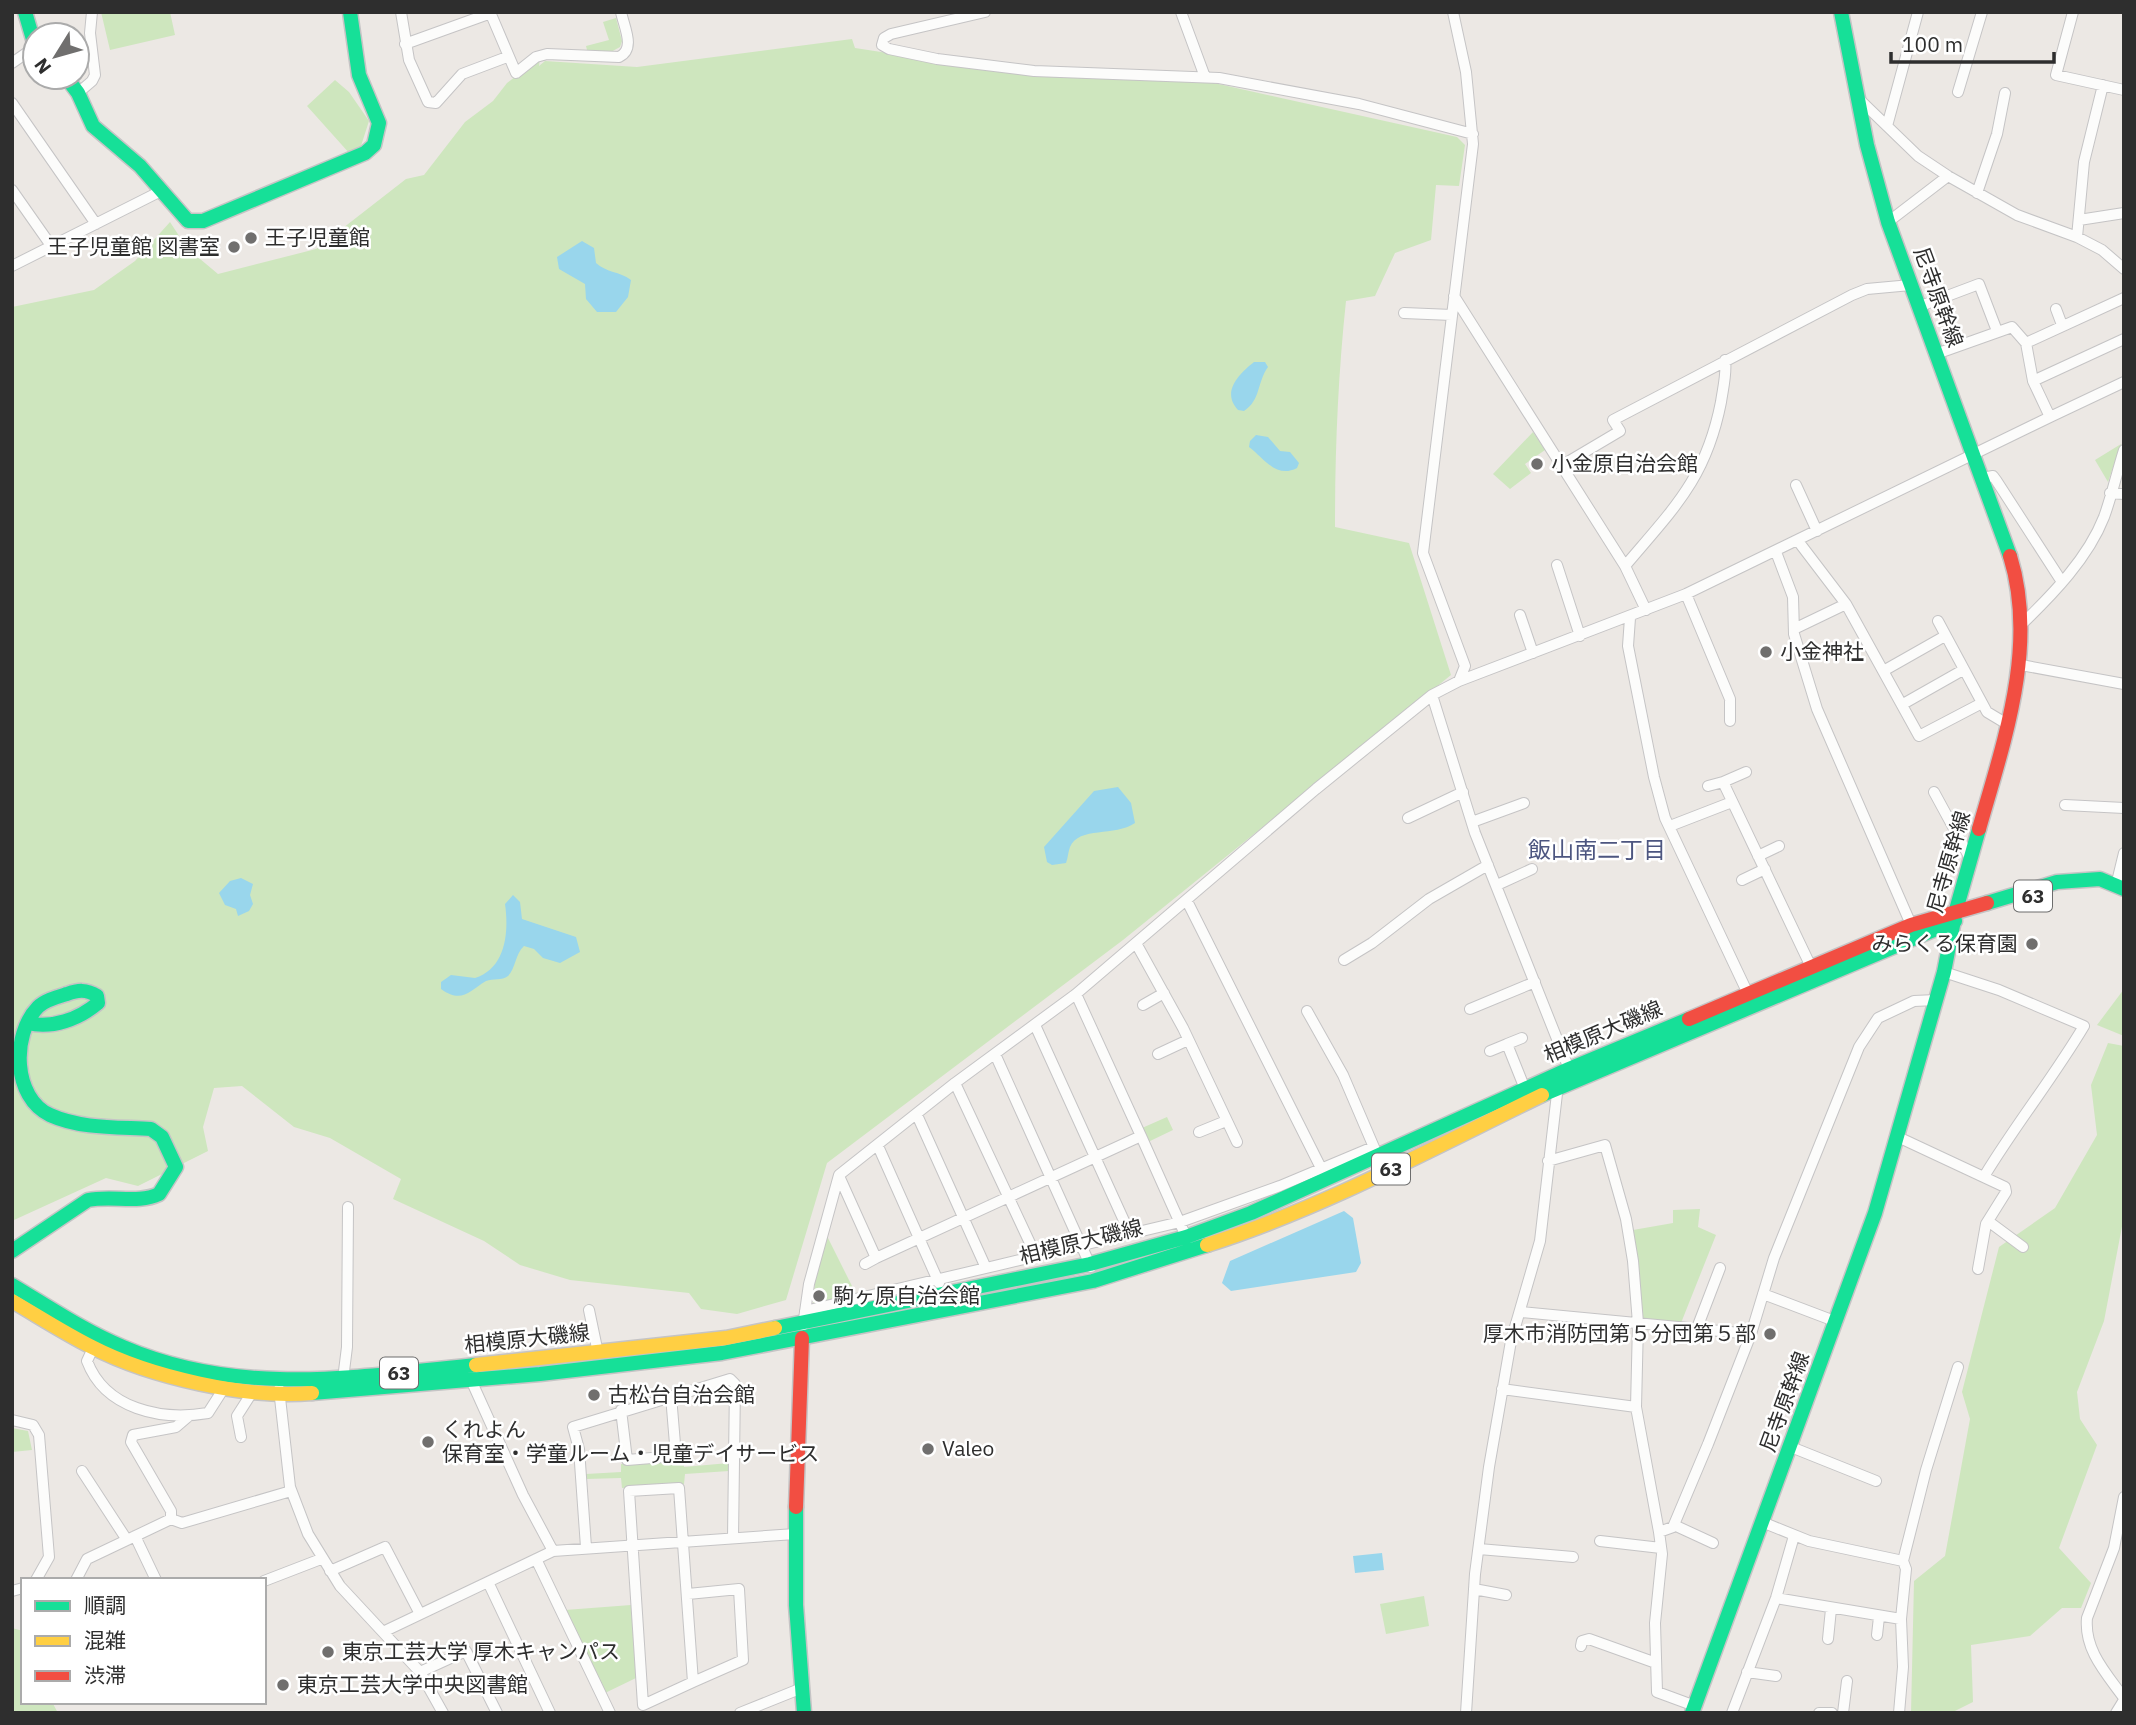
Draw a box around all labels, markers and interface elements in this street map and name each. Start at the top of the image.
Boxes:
north arrow [21,21,91,91]
scale bar [1891,21,2054,65]
text: 100 m [1902,30,1963,58]
text: N [29,54,56,79]
place label: 王子児童館 [265,223,370,251]
marker: 王子児童館 [243,230,259,246]
place label: 王子児童館 図書室 [47,232,220,260]
marker: 王子児童館 図書室 [226,239,242,255]
street label: 尼寺原幹線 [1908,243,1970,351]
place label: 小金原自治会館 [1551,449,1698,477]
marker: 小金原自治会館 [1529,456,1545,472]
place label: 小金神社 [1780,637,1864,665]
marker: 小金神社 [1758,644,1774,660]
street label: 尼寺原幹線 [1920,807,1976,916]
district label: 飯山南二丁目 [1528,834,1666,864]
road number: 63 [2014,880,2052,912]
place label: みらくる保育園 [1871,929,2018,957]
marker: みらくる保育園 [2024,936,2040,952]
street label: 相模原大磯線 [1539,994,1666,1069]
road number: 63 [1372,1154,1410,1184]
street label: 相模原大磯線 [1016,1212,1145,1270]
place label: 駒ヶ原自治会館 [833,1281,980,1309]
marker: 駒ヶ原自治会館 [811,1288,827,1304]
street label: 相模原大磯線 [463,1317,591,1359]
place label: 厚木市消防団第５分団第５部 [1483,1319,1756,1347]
marker: 厚木市消防団第５分団第５部 [1762,1326,1778,1342]
street label: 尼寺原幹線 [1753,1348,1815,1456]
road number: 63 [380,1358,418,1388]
place label: 古松台自治会館 [608,1380,755,1408]
marker: 古松台自治会館 [586,1387,602,1403]
place label: くれよん 保育室・学童ルーム・児童デイサービス [442,1415,819,1467]
marker: くれよん 保育室・学童ルーム・児童デイサービス [420,1434,436,1450]
place label: Valeo [942,1434,994,1462]
marker: Valeo [920,1441,936,1457]
legend [21,1578,266,1704]
text: 順調 [84,1591,126,1619]
text: 混雑 [84,1626,126,1654]
place label: 東京工芸大学 厚木キャンパス [342,1637,620,1665]
marker: 東京工芸大学 厚木キャンパス [320,1644,336,1660]
text: 渋滞 [84,1661,126,1689]
place label: 東京工芸大学中央図書館 [297,1670,528,1698]
marker: 東京工芸大学中央図書館 [275,1677,291,1693]

